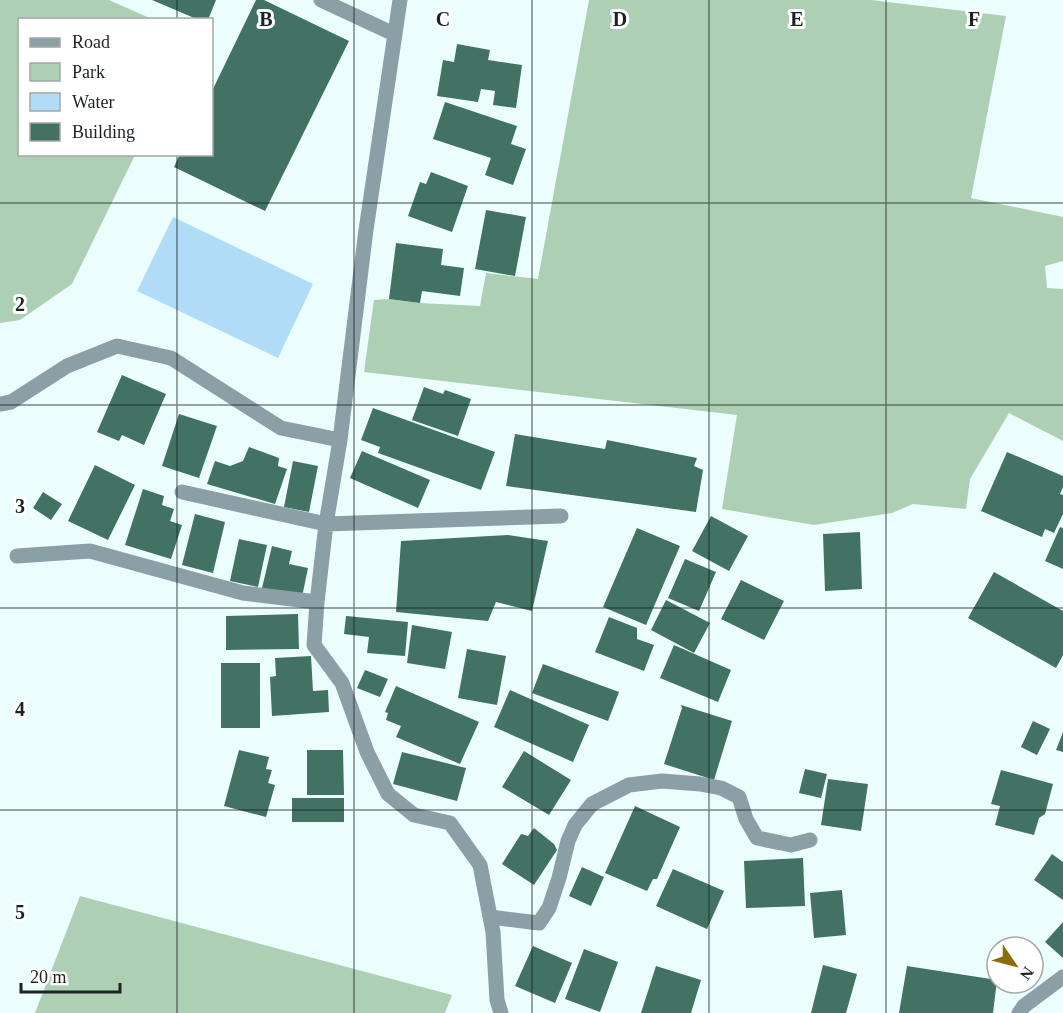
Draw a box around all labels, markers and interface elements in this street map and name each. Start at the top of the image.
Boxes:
text: B [259,8,273,30]
text: C [436,8,450,30]
text: D [613,8,627,30]
text: E [790,8,804,30]
text: F [968,8,980,30]
legend [18,18,213,156]
text: Road [72,32,110,52]
text: Park [72,62,105,82]
text: Water [72,92,115,112]
text: Building [72,122,135,142]
text: 2 [15,293,25,315]
text: 3 [15,495,25,517]
text: 4 [15,698,25,720]
text: 5 [15,901,25,923]
north arrow [985,935,1045,995]
scale bar [21,956,120,994]
text: N [1016,964,1037,983]
text: 20 m [30,967,67,987]

